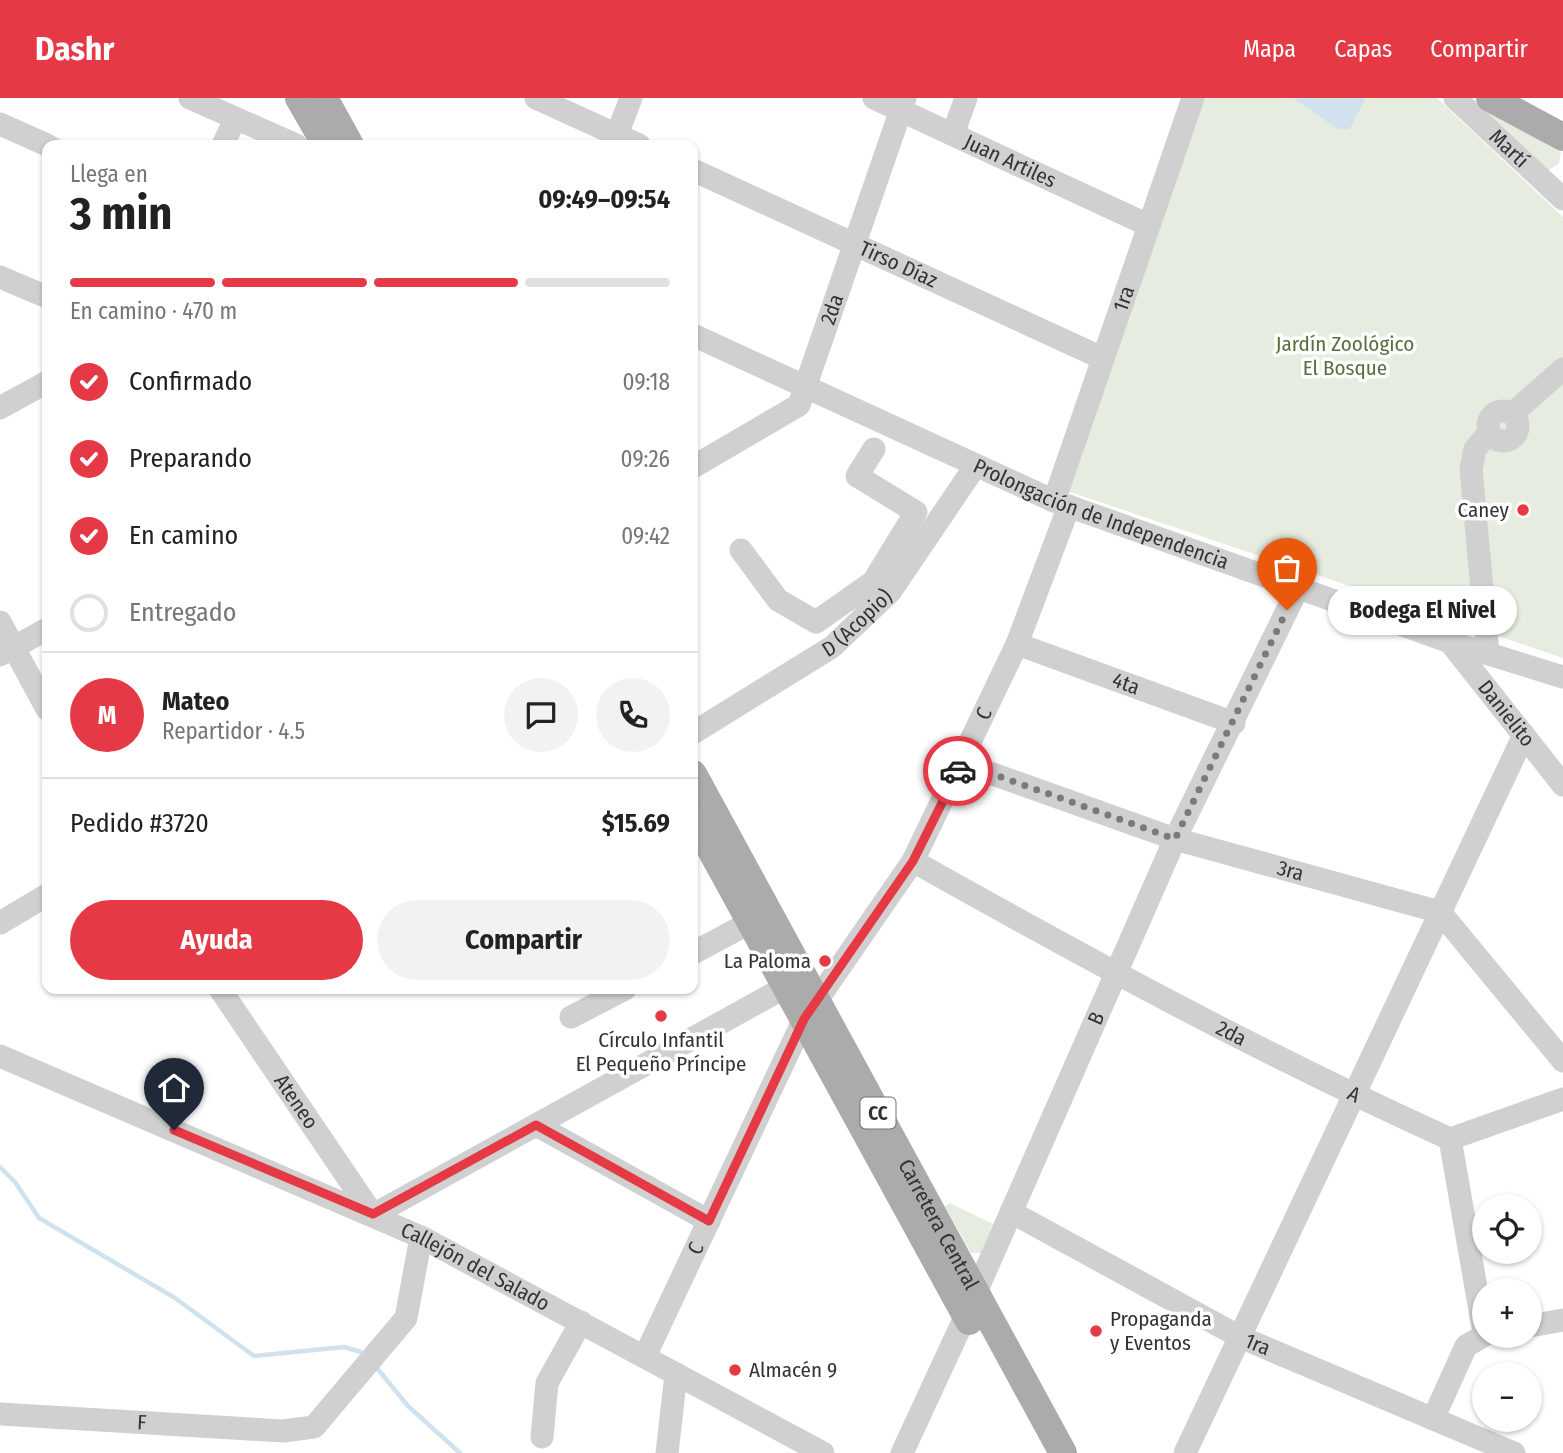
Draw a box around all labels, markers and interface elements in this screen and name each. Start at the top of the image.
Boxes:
text: Dashr [35,29,114,69]
text: Mapa [1243,35,1296,63]
text: Capas [1334,35,1392,63]
text: Compartir [1430,35,1528,63]
street label: Martí [1484,124,1534,173]
street label: Juan Artiles [960,129,1060,194]
text: Llega en [70,160,148,188]
text: 09:49–09:54 [538,184,670,215]
text: 3 min [70,186,172,241]
street label: Tirso Díaz [855,235,942,294]
street label: 1ra [1107,283,1140,315]
street label: 2da [815,291,849,328]
text: En camino · 470 m [70,297,237,325]
park label: Jardín Zoológico El Bosque [1276,331,1414,381]
icon: check [70,363,108,401]
text: Confirmado [129,366,252,397]
text: 09:18 [623,368,670,396]
icon: check [70,440,108,478]
text: Preparando [129,443,252,474]
text: 09:26 [621,445,670,473]
street label: Prolongación de Independencia [969,453,1232,575]
place label: Caney [1458,497,1510,523]
marker: Caney [1515,502,1531,518]
icon: check [70,517,108,555]
text: En camino [129,520,238,551]
text: 09:42 [621,522,670,550]
pin [1257,538,1317,610]
icon: bag [1268,549,1306,587]
street label: D (Acopio) [817,584,898,663]
callout: Bodega El Nivel [1329,586,1518,634]
text: Bodega El Nivel [1349,596,1496,624]
text: Entregado [129,597,236,628]
street label: 4ta [1109,667,1143,701]
street label: Danielito [1472,675,1541,752]
button: chat [504,678,578,752]
button: phone [596,678,670,752]
text: Mateo [162,686,229,717]
text: M [98,700,116,731]
street label: C [970,703,998,724]
text: Repartidor · 4.5 [162,717,305,745]
courier [923,736,993,806]
icon: car [939,752,977,790]
text: Pedido #3720 [70,808,209,839]
text: $15.69 [602,808,670,839]
street label: 3ra [1274,855,1307,887]
button: Ayuda [70,900,363,980]
button: Compartir [377,900,670,980]
place label: La Paloma [724,948,811,974]
marker: La Paloma [817,953,833,969]
marker: Círculo Infantil El Pequeño Príncipe [653,1008,669,1024]
street label: B [1082,1008,1110,1029]
street label: 2da [1212,1015,1251,1052]
place label: Círculo Infantil El Pequeño Príncipe [576,1027,746,1077]
pin [144,1058,204,1130]
icon: home [155,1069,193,1107]
street label: Ateneo [269,1069,324,1134]
street label: A [1343,1080,1365,1108]
road number: CC [860,1098,896,1128]
street label: Carretera Central [892,1155,985,1295]
map controls [1472,1194,1542,1432]
button: locate [1472,1194,1542,1264]
street label: Callejón del Salado [397,1217,554,1317]
street label: C [682,1238,710,1259]
button: + [1472,1278,1542,1348]
place label: Propaganda y Eventos [1110,1306,1212,1356]
marker: Propaganda y Eventos [1088,1323,1104,1339]
street label: 1ra [1241,1328,1274,1361]
place label: Almacén 9 [749,1357,837,1383]
marker: Almacén 9 [727,1362,743,1378]
button: − [1472,1362,1542,1432]
street label: F [136,1409,147,1436]

